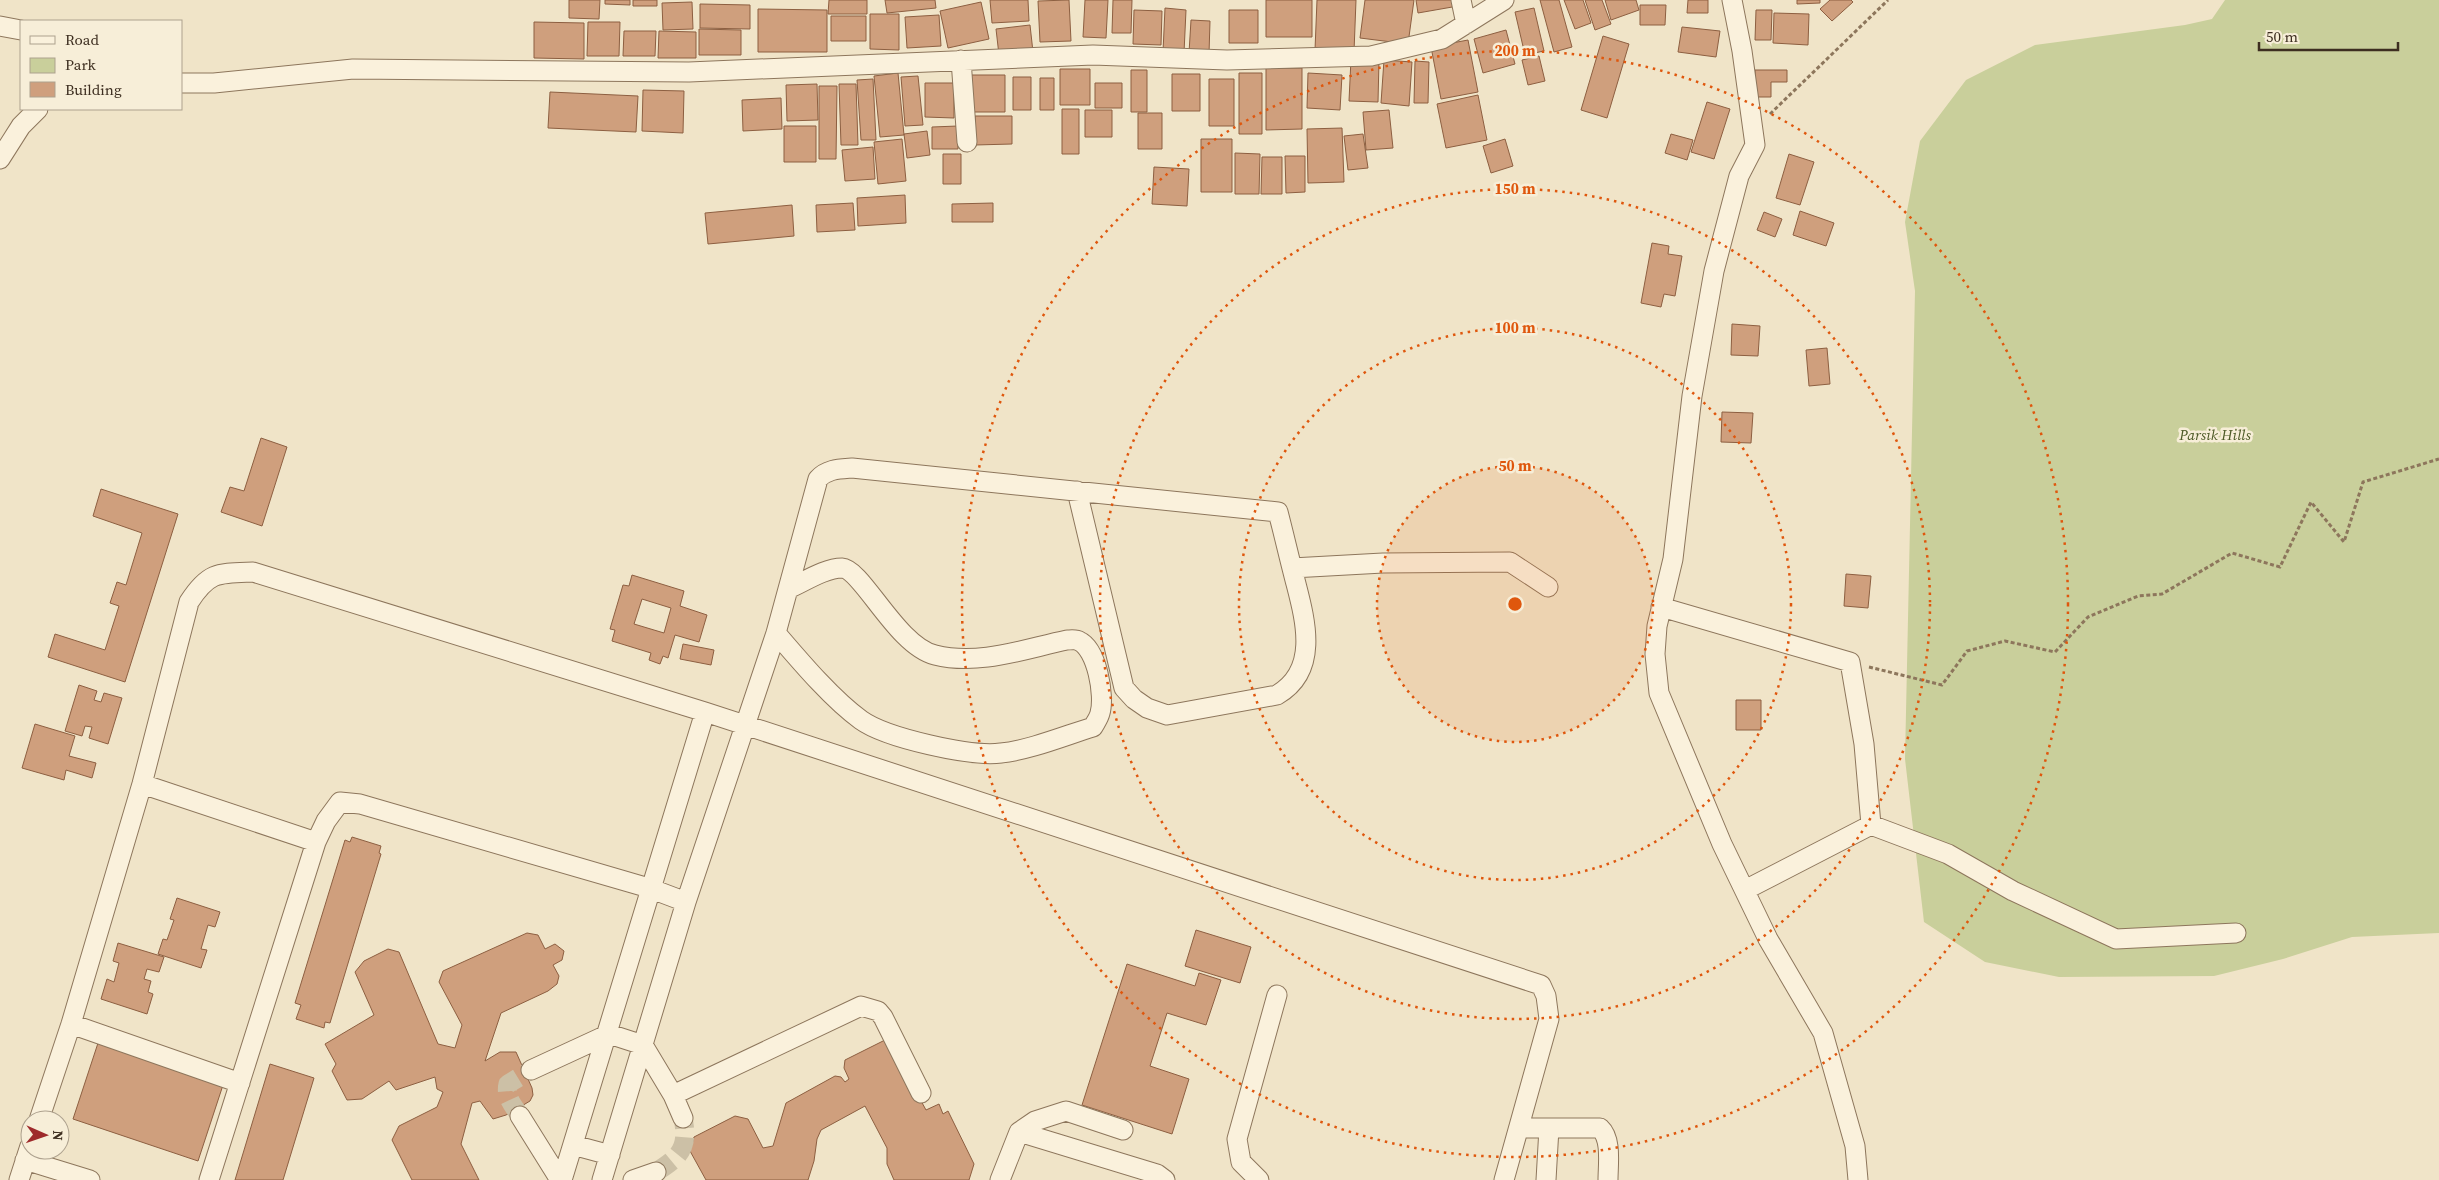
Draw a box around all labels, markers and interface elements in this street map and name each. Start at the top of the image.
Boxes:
legend [20,20,182,110]
scale bar [2259,20,2398,52]
text: 50 m [2266,26,2298,47]
text: Road [65,29,99,50]
text: 200 m [1494,40,1536,61]
text: Park [65,54,97,75]
text: Building [65,79,122,100]
text: 150 m [1494,178,1536,199]
text: 100 m [1494,317,1536,338]
park label: Parsik Hills [2178,424,2251,445]
text: 50 m [1498,455,1532,476]
centre of rings [1506,595,1524,613]
north arrow [20,1110,70,1160]
text: N [48,1130,68,1141]

